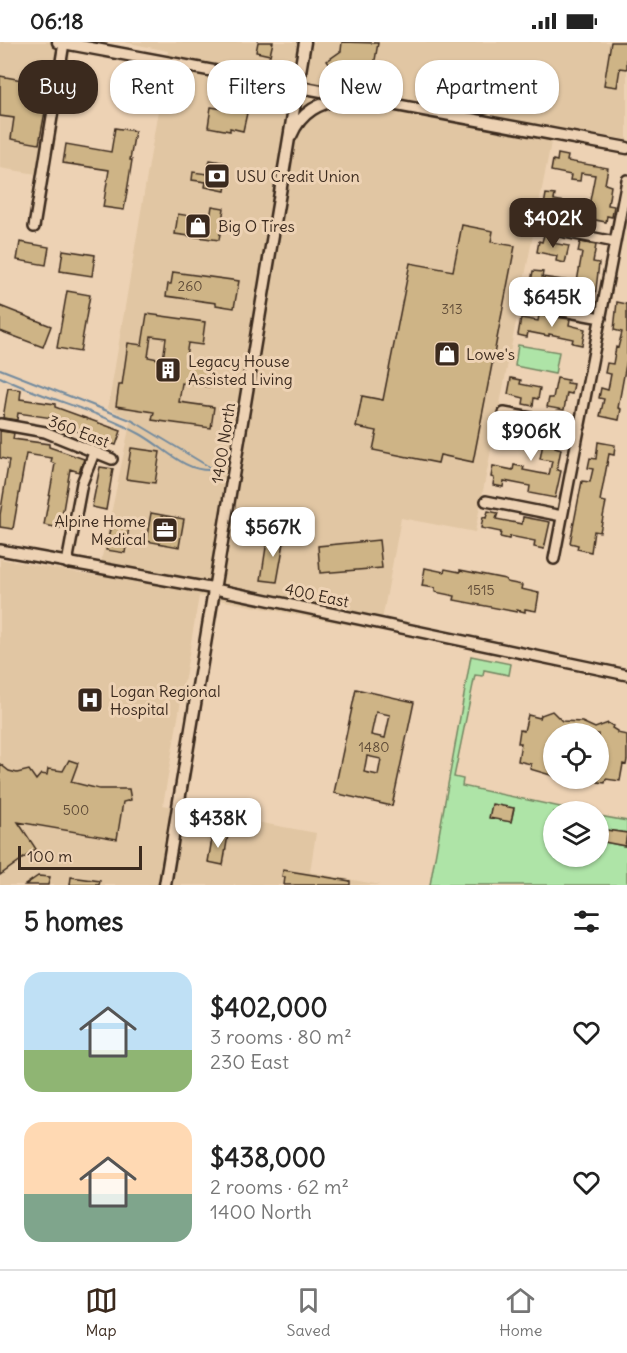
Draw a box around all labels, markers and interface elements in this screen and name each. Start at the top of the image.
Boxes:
text: 06:18 [30,7,84,35]
chip: Buy [18,60,98,114]
chip: Rent [110,60,195,114]
chip: Filters [207,60,307,114]
chip: New [319,60,403,114]
chip: Apartment [415,60,559,114]
bank icon: USU Credit Union [202,161,232,191]
place label: USU Credit Union [236,166,360,186]
pin: $402K [511,198,595,249]
text: $402K [523,205,583,230]
shop icon: Big O Tires [183,211,213,241]
place label: Big O Tires [218,216,295,236]
house number: 260 [178,277,202,295]
pin: $645K [510,277,594,328]
text: $645K [523,284,581,309]
house number: 313 [441,300,463,318]
shop icon: Lowe's [432,339,462,369]
place label: Lowe's [466,344,515,364]
place label: Legacy House Assisted Living [188,351,293,389]
building icon: Legacy House Assisted Living [153,355,183,385]
street label: 1400 North [207,401,239,485]
street label: 360 East [46,410,113,452]
pin: $906K [489,411,573,462]
text: $906K [501,418,561,443]
pin: $567K [231,507,315,558]
place label: Alpine Home Medical [55,511,146,549]
text: $567K [245,514,301,539]
office icon: Alpine Home Medical [150,515,180,545]
street label: 400 East [283,578,352,612]
house number: 1515 [467,581,495,599]
place label: Logan Regional Hospital [110,681,221,719]
hospital icon: Logan Regional Hospital [75,685,105,715]
map controls [543,723,609,867]
button: locate [543,723,609,789]
house number: 1480 [359,738,389,756]
pin: $438K [176,798,260,849]
house number: 500 [63,801,89,819]
button: layers [543,801,609,867]
text: $438K [189,805,247,830]
scale bar [18,843,142,870]
text: 100 m [27,846,72,866]
text: 5 homes [24,905,123,938]
icon: filters [570,905,603,938]
text: $402,000 [210,991,328,1024]
icon: home [72,996,144,1068]
icon: heart [570,1016,603,1049]
text: 3 rooms · 80 m² [210,1024,352,1049]
text: 230 East [210,1049,289,1074]
text: $438,000 [210,1141,326,1174]
icon: home [72,1146,144,1218]
icon: heart [570,1166,603,1199]
text: 2 rooms · 62 m² [210,1174,349,1199]
text: 1400 North [210,1199,312,1224]
tab: Map [85,1284,118,1340]
tab: Saved [287,1284,330,1340]
tab: Home [499,1284,542,1340]

